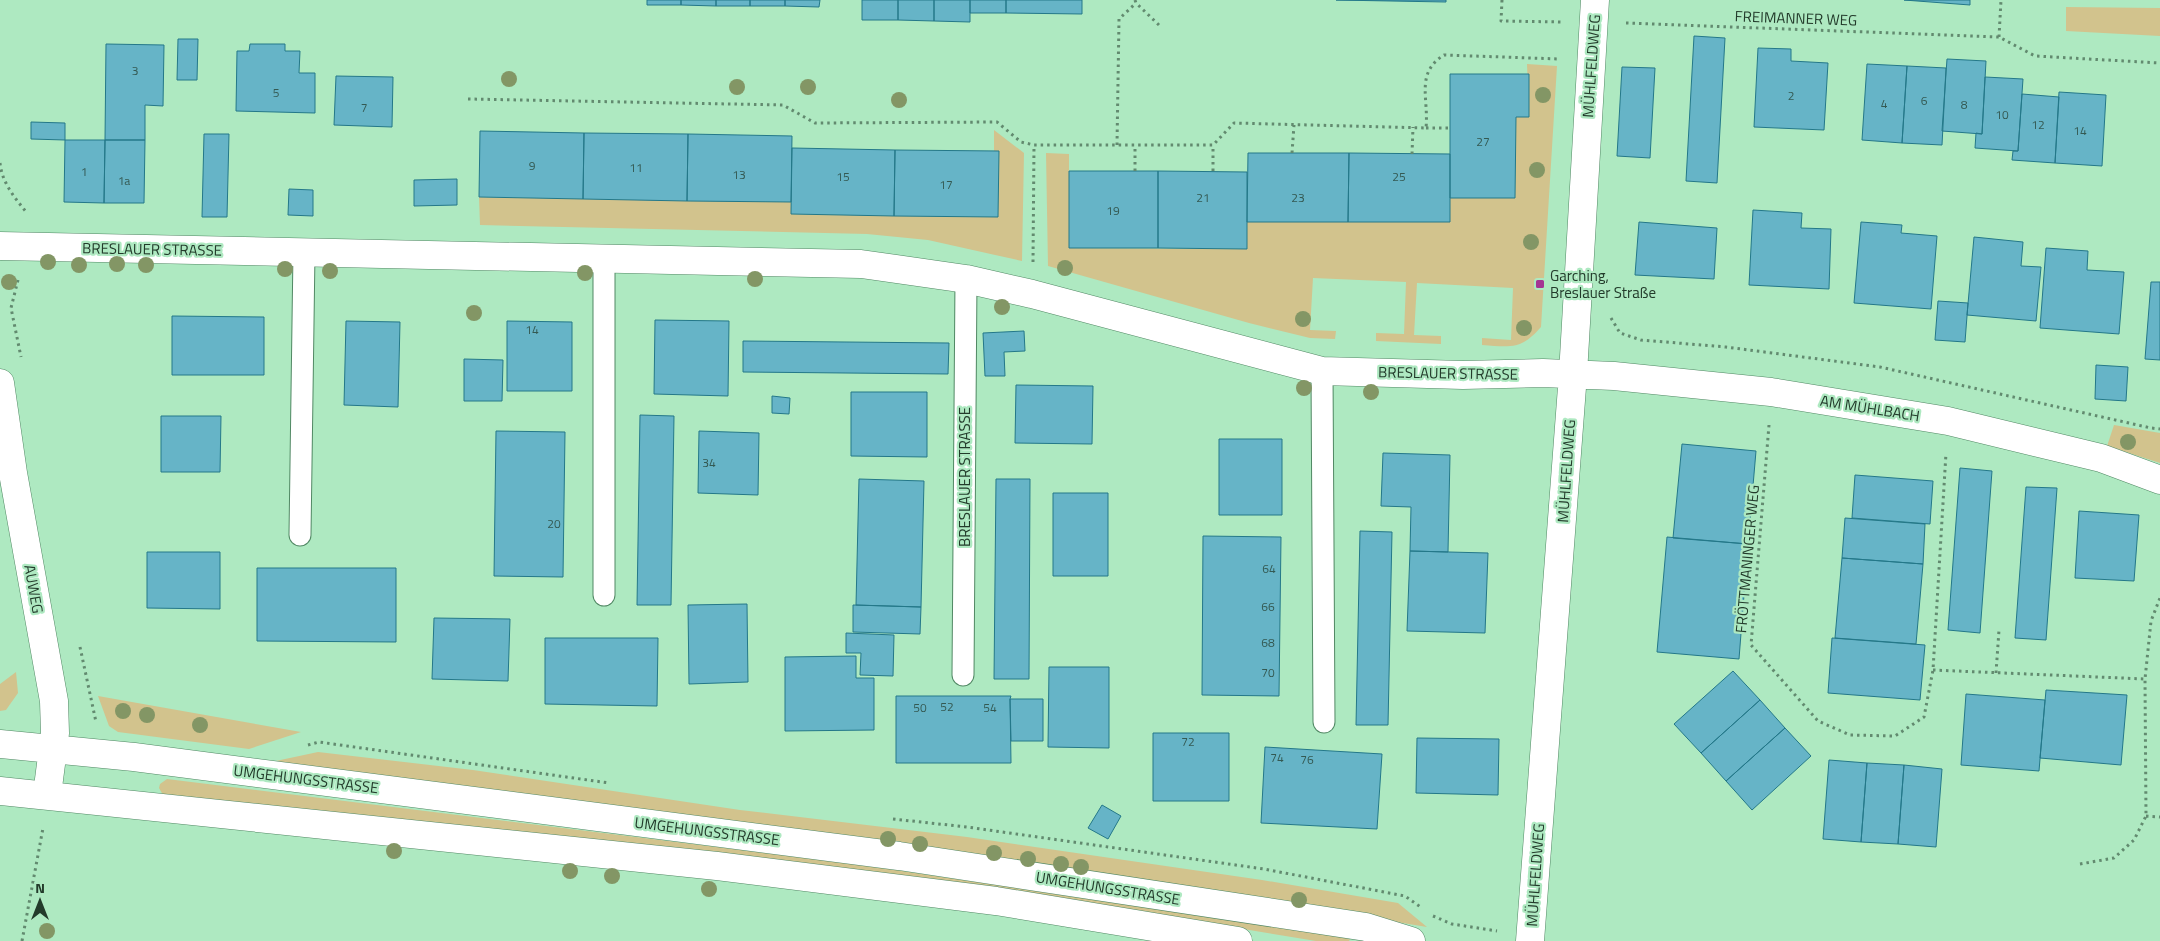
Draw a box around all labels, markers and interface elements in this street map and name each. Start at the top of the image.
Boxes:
street label: FREIMANNER WEG [1734,4,1858,32]
street label: MÜHLFELDWEG [1576,14,1606,118]
house number: 3 [132,61,138,80]
house number: 5 [273,83,280,102]
house number: 2 [1788,86,1794,105]
house number: 6 [1921,91,1928,110]
house number: 4 [1881,94,1888,113]
house number: 8 [1961,95,1968,114]
house number: 7 [361,98,367,117]
house number: 10 [1995,105,2009,124]
house number: 12 [2031,115,2045,134]
house number: 14 [2073,121,2087,140]
house number: 27 [1476,132,1490,151]
house number: 9 [529,156,536,175]
house number: 11 [629,158,643,177]
house number: 1 [81,162,87,181]
house number: 13 [732,165,746,184]
house number: 15 [836,167,850,186]
house number: 25 [1392,167,1406,186]
house number: 1a [118,171,130,190]
house number: 17 [939,175,953,194]
house number: 21 [1196,188,1210,207]
house number: 23 [1291,188,1305,207]
house number: 19 [1106,201,1120,220]
street label: BRESLAUER STRASSE [82,236,222,262]
place label: Garching, Breslauer Straße [1550,264,1656,304]
marker: Garching, Breslauer Straße [1534,278,1546,290]
house number: 14 [525,320,539,339]
street label: BRESLAUER STRASSE [1378,360,1518,386]
street label: AM MÜHLBACH [1819,389,1921,427]
street label: BRESLAUER STRASSE [953,407,976,547]
street label: MÜHLFELDWEG [1551,419,1581,523]
house number: 34 [702,453,716,472]
street label: FRÖTTMANINGER WEG [1729,484,1765,634]
house number: 20 [547,514,561,533]
house number: 64 [1262,559,1276,578]
street label: AUWEG [18,563,50,615]
house number: 66 [1261,597,1275,616]
house number: 68 [1261,633,1275,652]
house number: 70 [1261,663,1275,682]
house number: 52 [940,697,954,716]
house number: 50 [913,698,927,717]
house number: 54 [983,698,997,717]
house number: 72 [1181,732,1195,751]
house number: 74 [1270,748,1284,767]
house number: 76 [1300,750,1314,769]
street label: UMGEHUNGSSTRASSE [232,759,380,799]
street label: UMGEHUNGSSTRASSE [633,811,781,851]
street label: MÜHLFELDWEG [1520,823,1550,927]
street label: UMGEHUNGSSTRASSE [1034,865,1182,911]
north arrow [15,876,65,926]
text: N [35,877,45,898]

